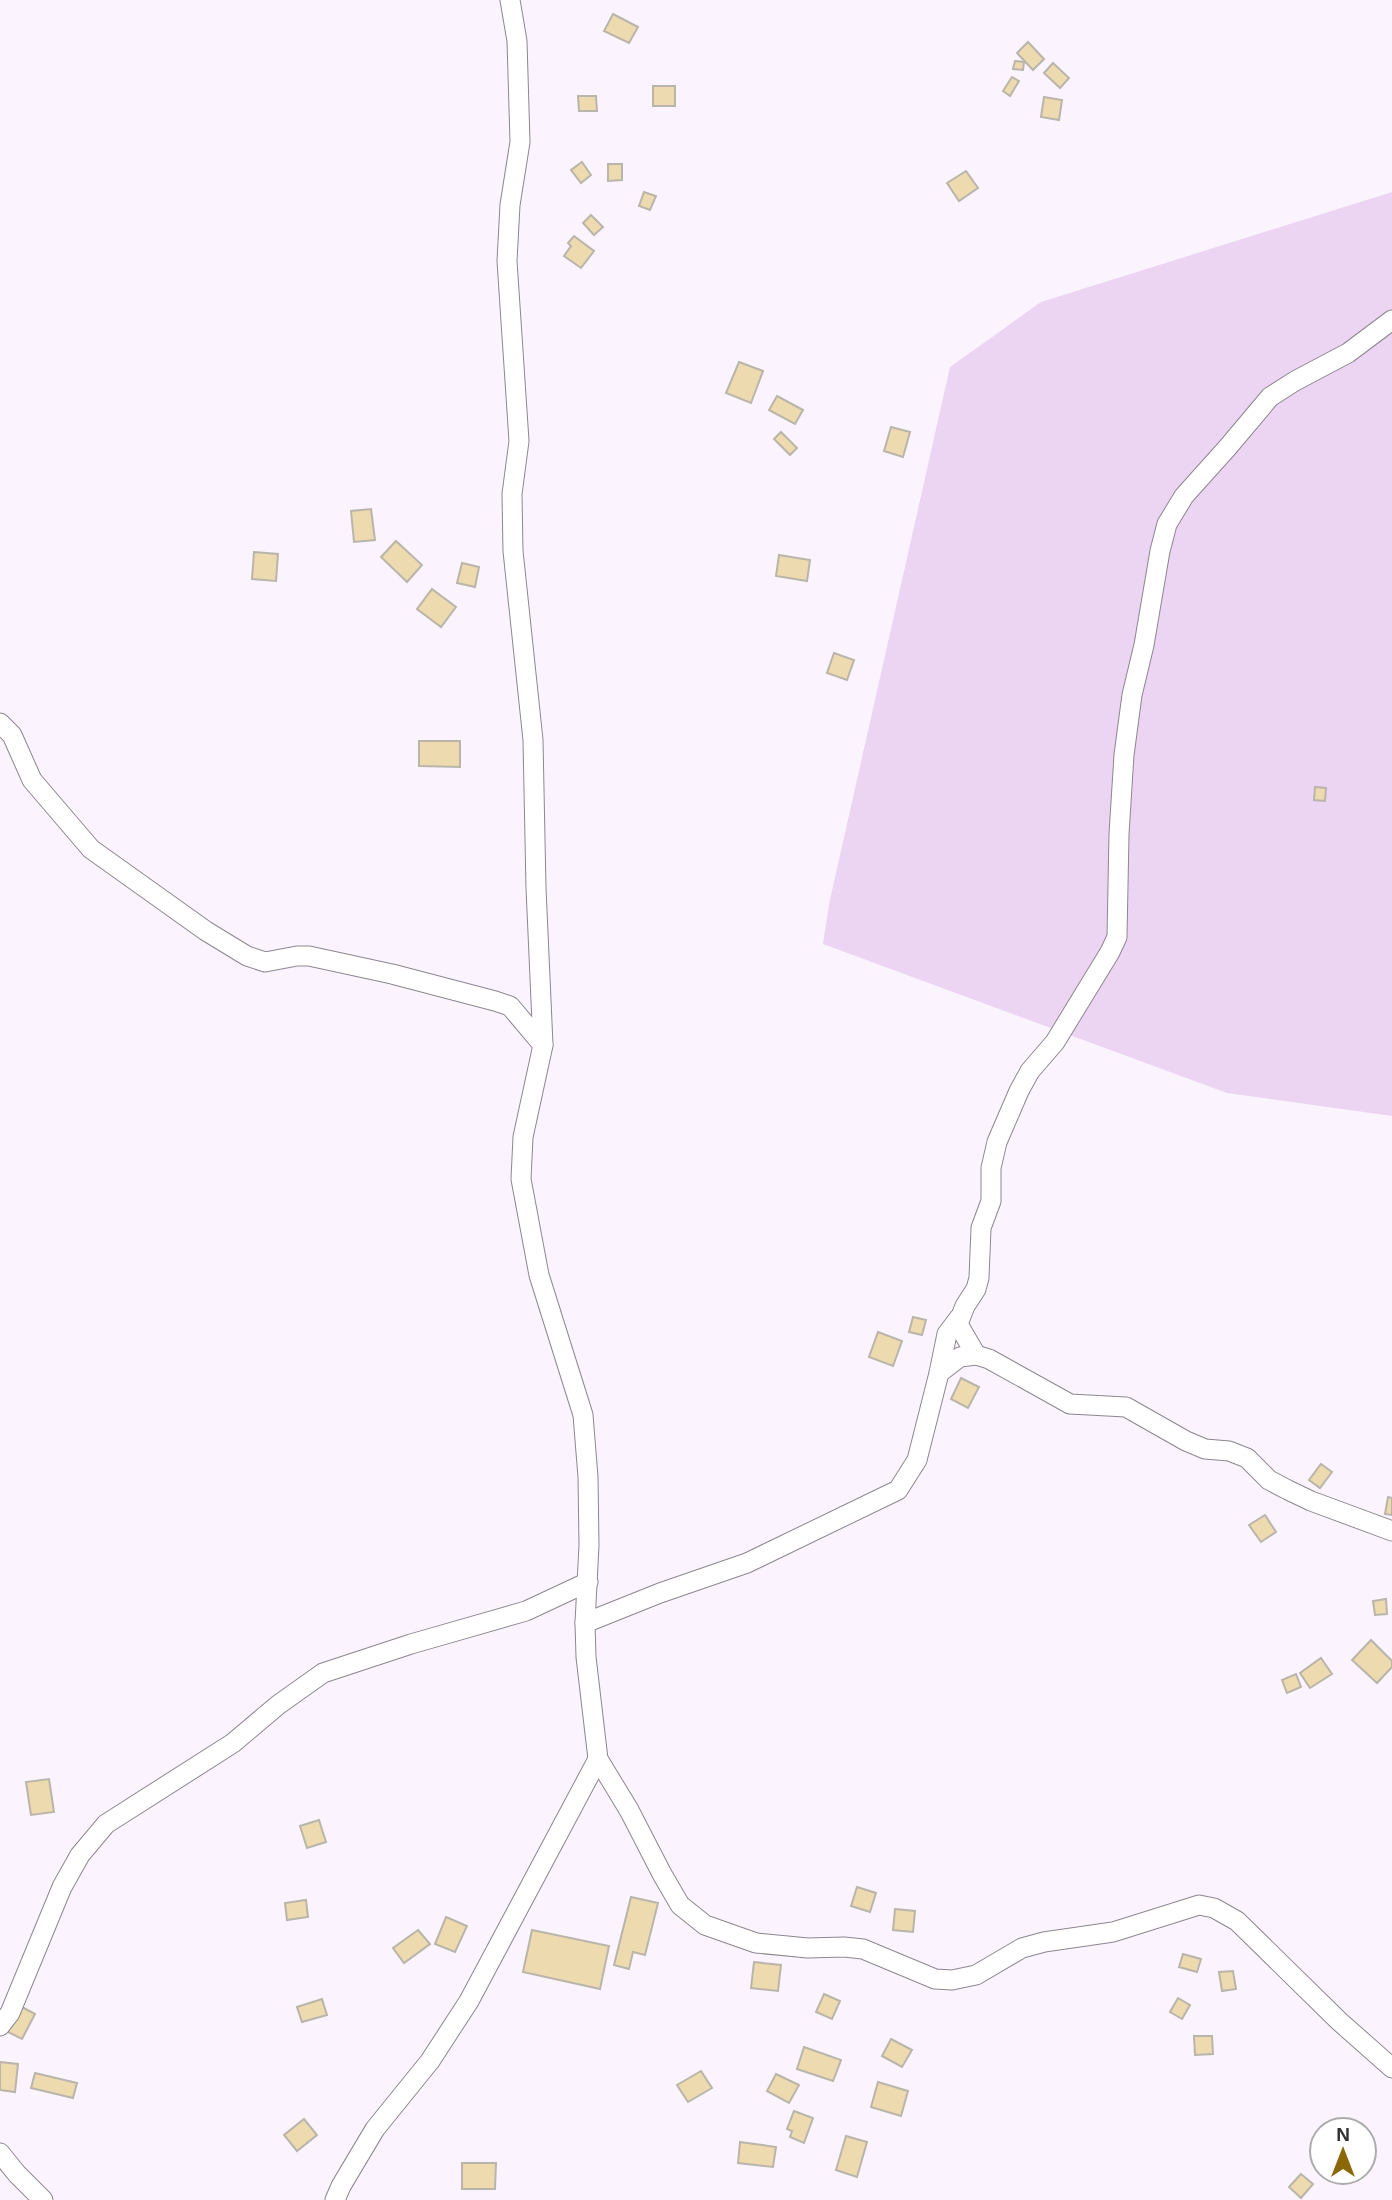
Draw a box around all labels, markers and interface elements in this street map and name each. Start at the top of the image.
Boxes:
north arrow [1308,2116,1378,2186]
text: N [1336,2124,1350,2145]

